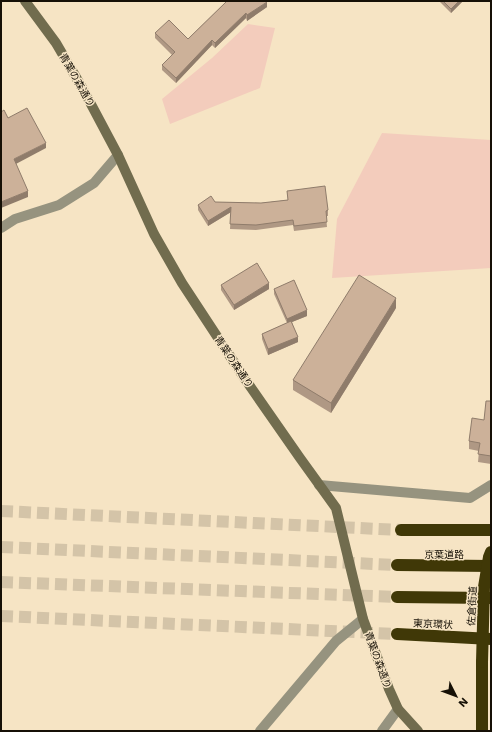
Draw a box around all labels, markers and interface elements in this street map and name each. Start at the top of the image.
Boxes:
street label: 青葉の森通り [57,51,97,109]
street label: 青葉の森通り [213,334,255,390]
street label: 京葉道路 [424,549,464,560]
street label: 佐倉街道 [465,586,479,626]
street label: 東京環状 [413,617,453,631]
street label: 青葉の森通り [363,630,393,690]
north arrow [436,676,476,716]
text: N [456,695,471,710]

